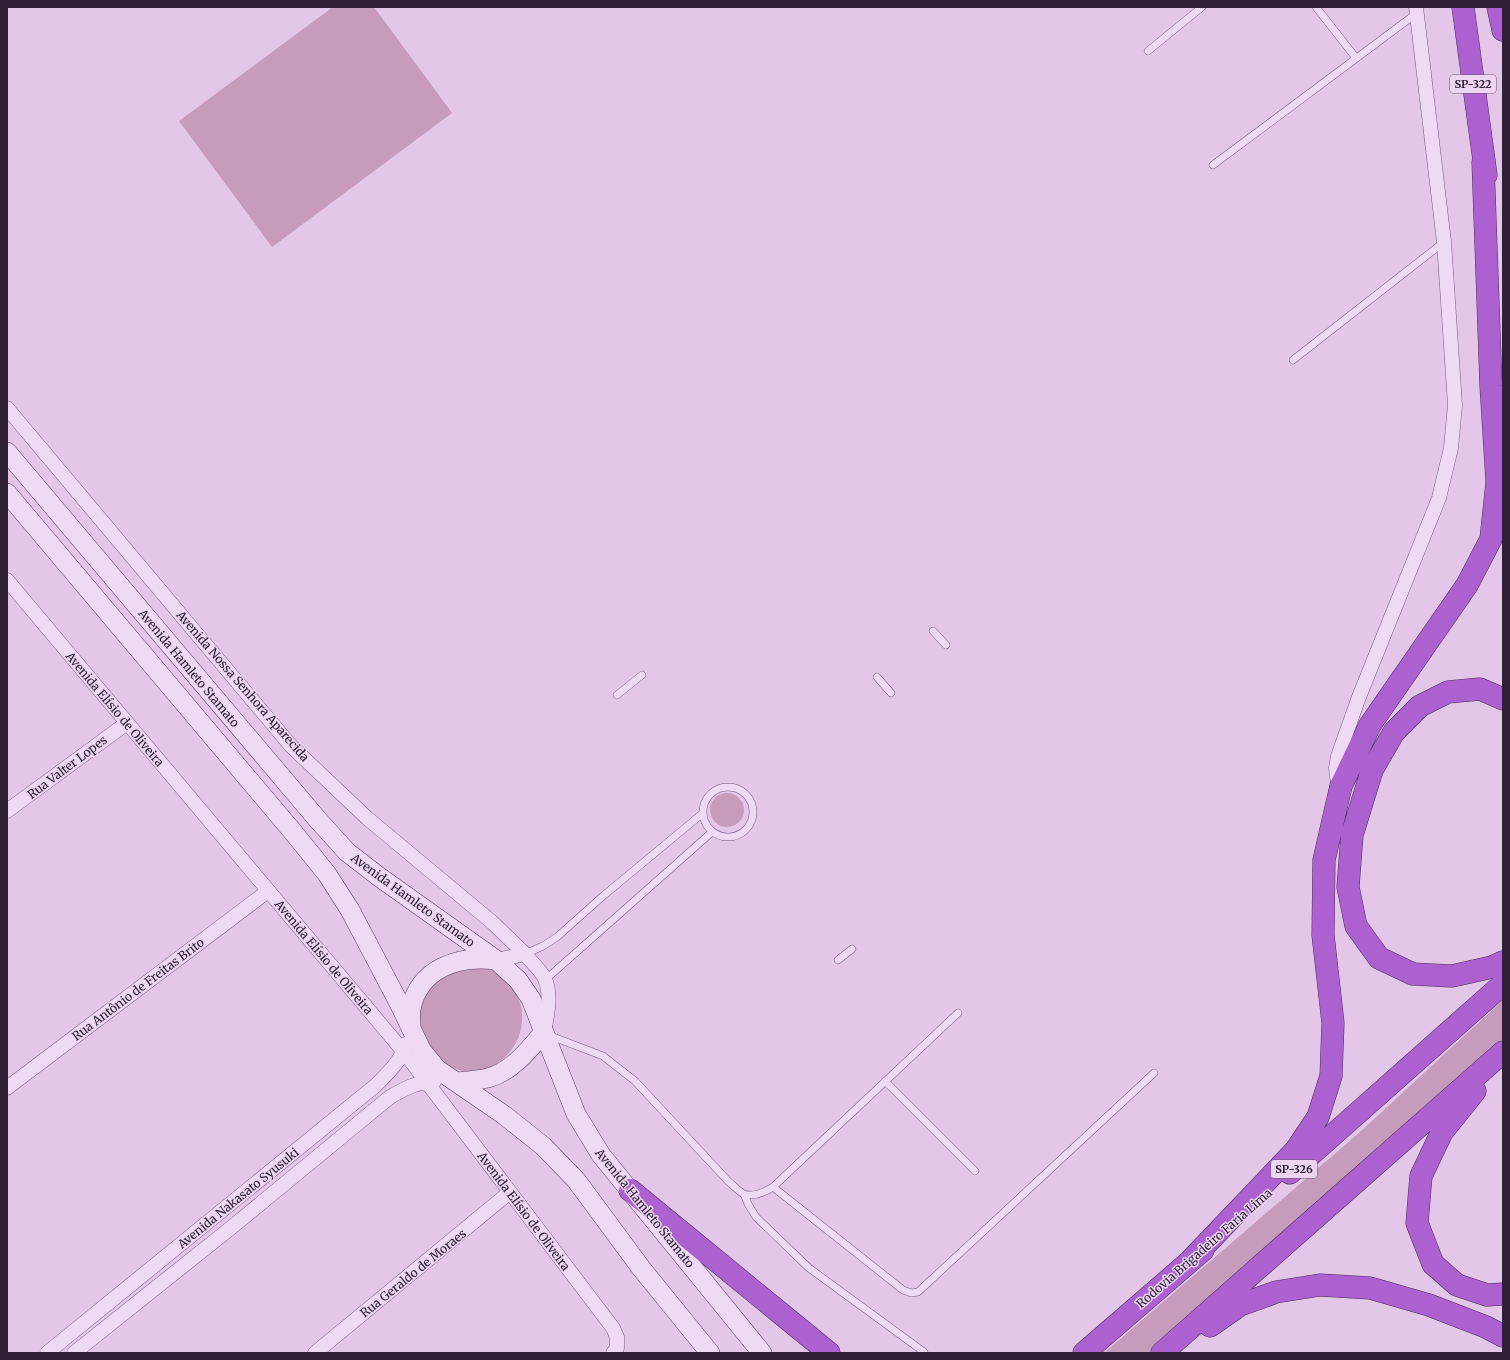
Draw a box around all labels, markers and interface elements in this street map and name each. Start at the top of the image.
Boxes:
road number: SP-322 [1450,75,1496,93]
street label: Avenida Hamleto Stamato [135,605,243,730]
street label: Avenida Nossa Senhora Aparecida [173,607,313,765]
street label: Avenida Elísio de Oliveira [62,648,168,770]
street label: Rua Valter Lopes [24,732,110,802]
street label: Avenida Hamleto Stamato [347,850,478,950]
street label: Avenida Elísio de Oliveira [271,896,377,1018]
street label: Rua Antônio de Freitas Brito [69,934,207,1044]
street label: Avenida Nakasato Syusuki [174,1144,302,1252]
street label: Avenida Hamleto Stamato [592,1145,698,1271]
street label: Avenida Elísio de Oliveira [474,1148,574,1274]
road number: SP-326 [1271,1160,1317,1178]
street label: Rodovia Brigadeiro Faria Lima [1133,1185,1275,1311]
street label: Rua Geraldo de Moraes [357,1226,469,1320]

